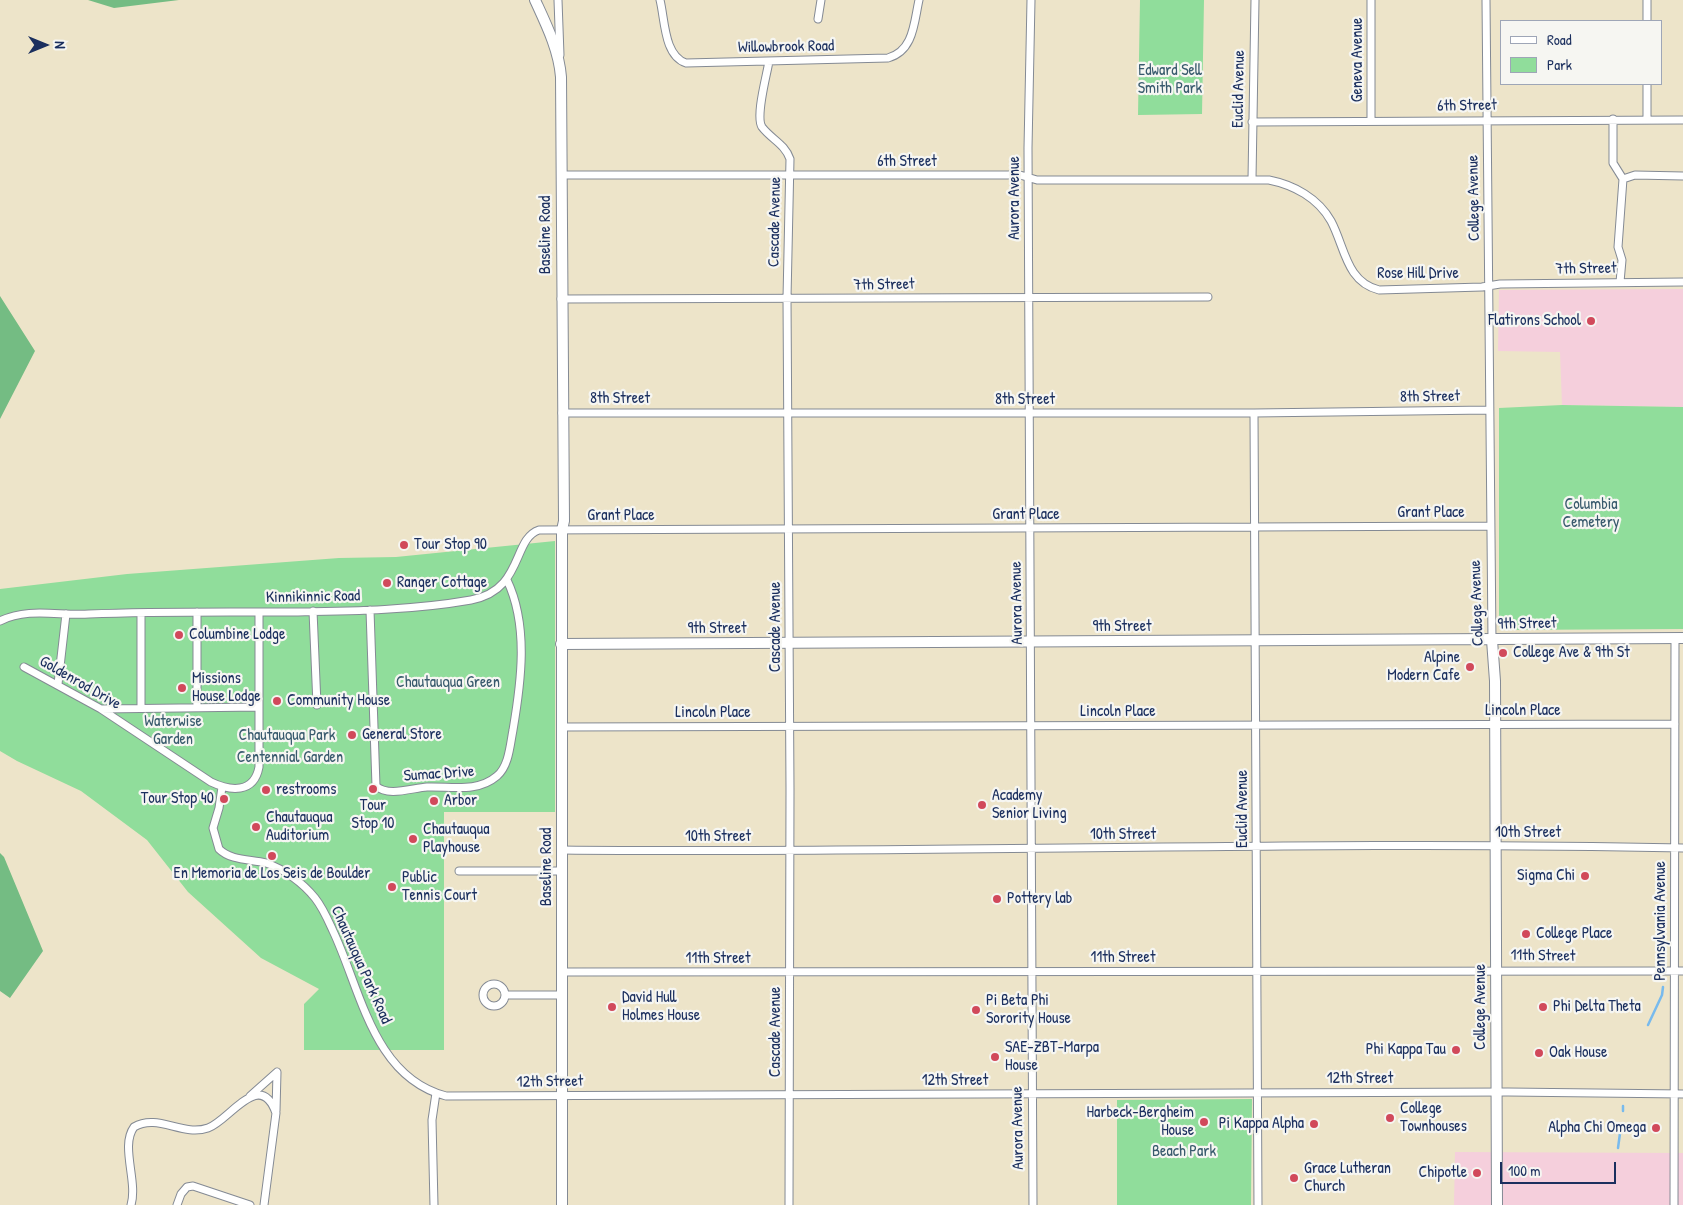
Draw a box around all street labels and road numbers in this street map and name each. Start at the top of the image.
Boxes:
street label: Geneva Avenue [1348,18,1368,102]
street label: Willowbrook Road [738,37,834,57]
street label: Euclid Avenue [1229,50,1249,128]
street label: 6th Street [1437,96,1497,116]
street label: 6th Street [877,152,937,172]
street label: College Avenue [1464,155,1484,241]
street label: Aurora Avenue [1005,156,1025,240]
street label: Cascade Avenue [765,177,785,267]
street label: Baseline Road [536,196,556,274]
street label: 7th Street [1555,259,1617,279]
street label: Rose Hill Drive [1377,264,1459,284]
street label: 7th Street [853,275,915,295]
street label: 8th Street [1400,387,1460,407]
street label: 8th Street [590,389,650,409]
street label: 8th Street [995,390,1055,410]
street label: Grant Place [1397,503,1465,523]
street label: Grant Place [992,505,1060,525]
street label: Grant Place [587,506,655,526]
street label: College Avenue [1466,560,1488,646]
street label: Aurora Avenue [1007,561,1027,645]
street label: Cascade Avenue [766,582,786,672]
street label: Kinnikinnic Road [266,587,360,607]
street label: 9th Street [1497,614,1557,634]
street label: 9th Street [1092,617,1152,637]
street label: 9th Street [687,619,747,639]
street label: Goldenrod Drive [36,652,124,714]
street label: Lincoln Place [1485,701,1561,721]
street label: Lincoln Place [1080,702,1156,722]
street label: Lincoln Place [675,703,751,723]
street label: Sumac Drive [403,762,475,786]
street label: Euclid Avenue [1233,770,1253,848]
street label: 10th Street [1495,823,1561,843]
street label: 10th Street [1090,825,1156,845]
street label: 10th Street [685,827,751,847]
street label: Baseline Road [537,828,557,906]
street label: Pennsylvania Avenue [1651,861,1671,981]
street label: Chautauqua Park Road [326,903,396,1027]
street label: 11th Street [1510,946,1576,966]
street label: 11th Street [1091,948,1155,968]
street label: 11th Street [686,949,750,969]
street label: College Avenue [1471,964,1491,1050]
street label: Cascade Avenue [766,987,786,1077]
street label: 12th Street [1327,1069,1393,1089]
street label: 12th Street [922,1071,988,1091]
street label: 12th Street [517,1072,583,1092]
street label: Aurora Avenue [1008,1086,1028,1170]

